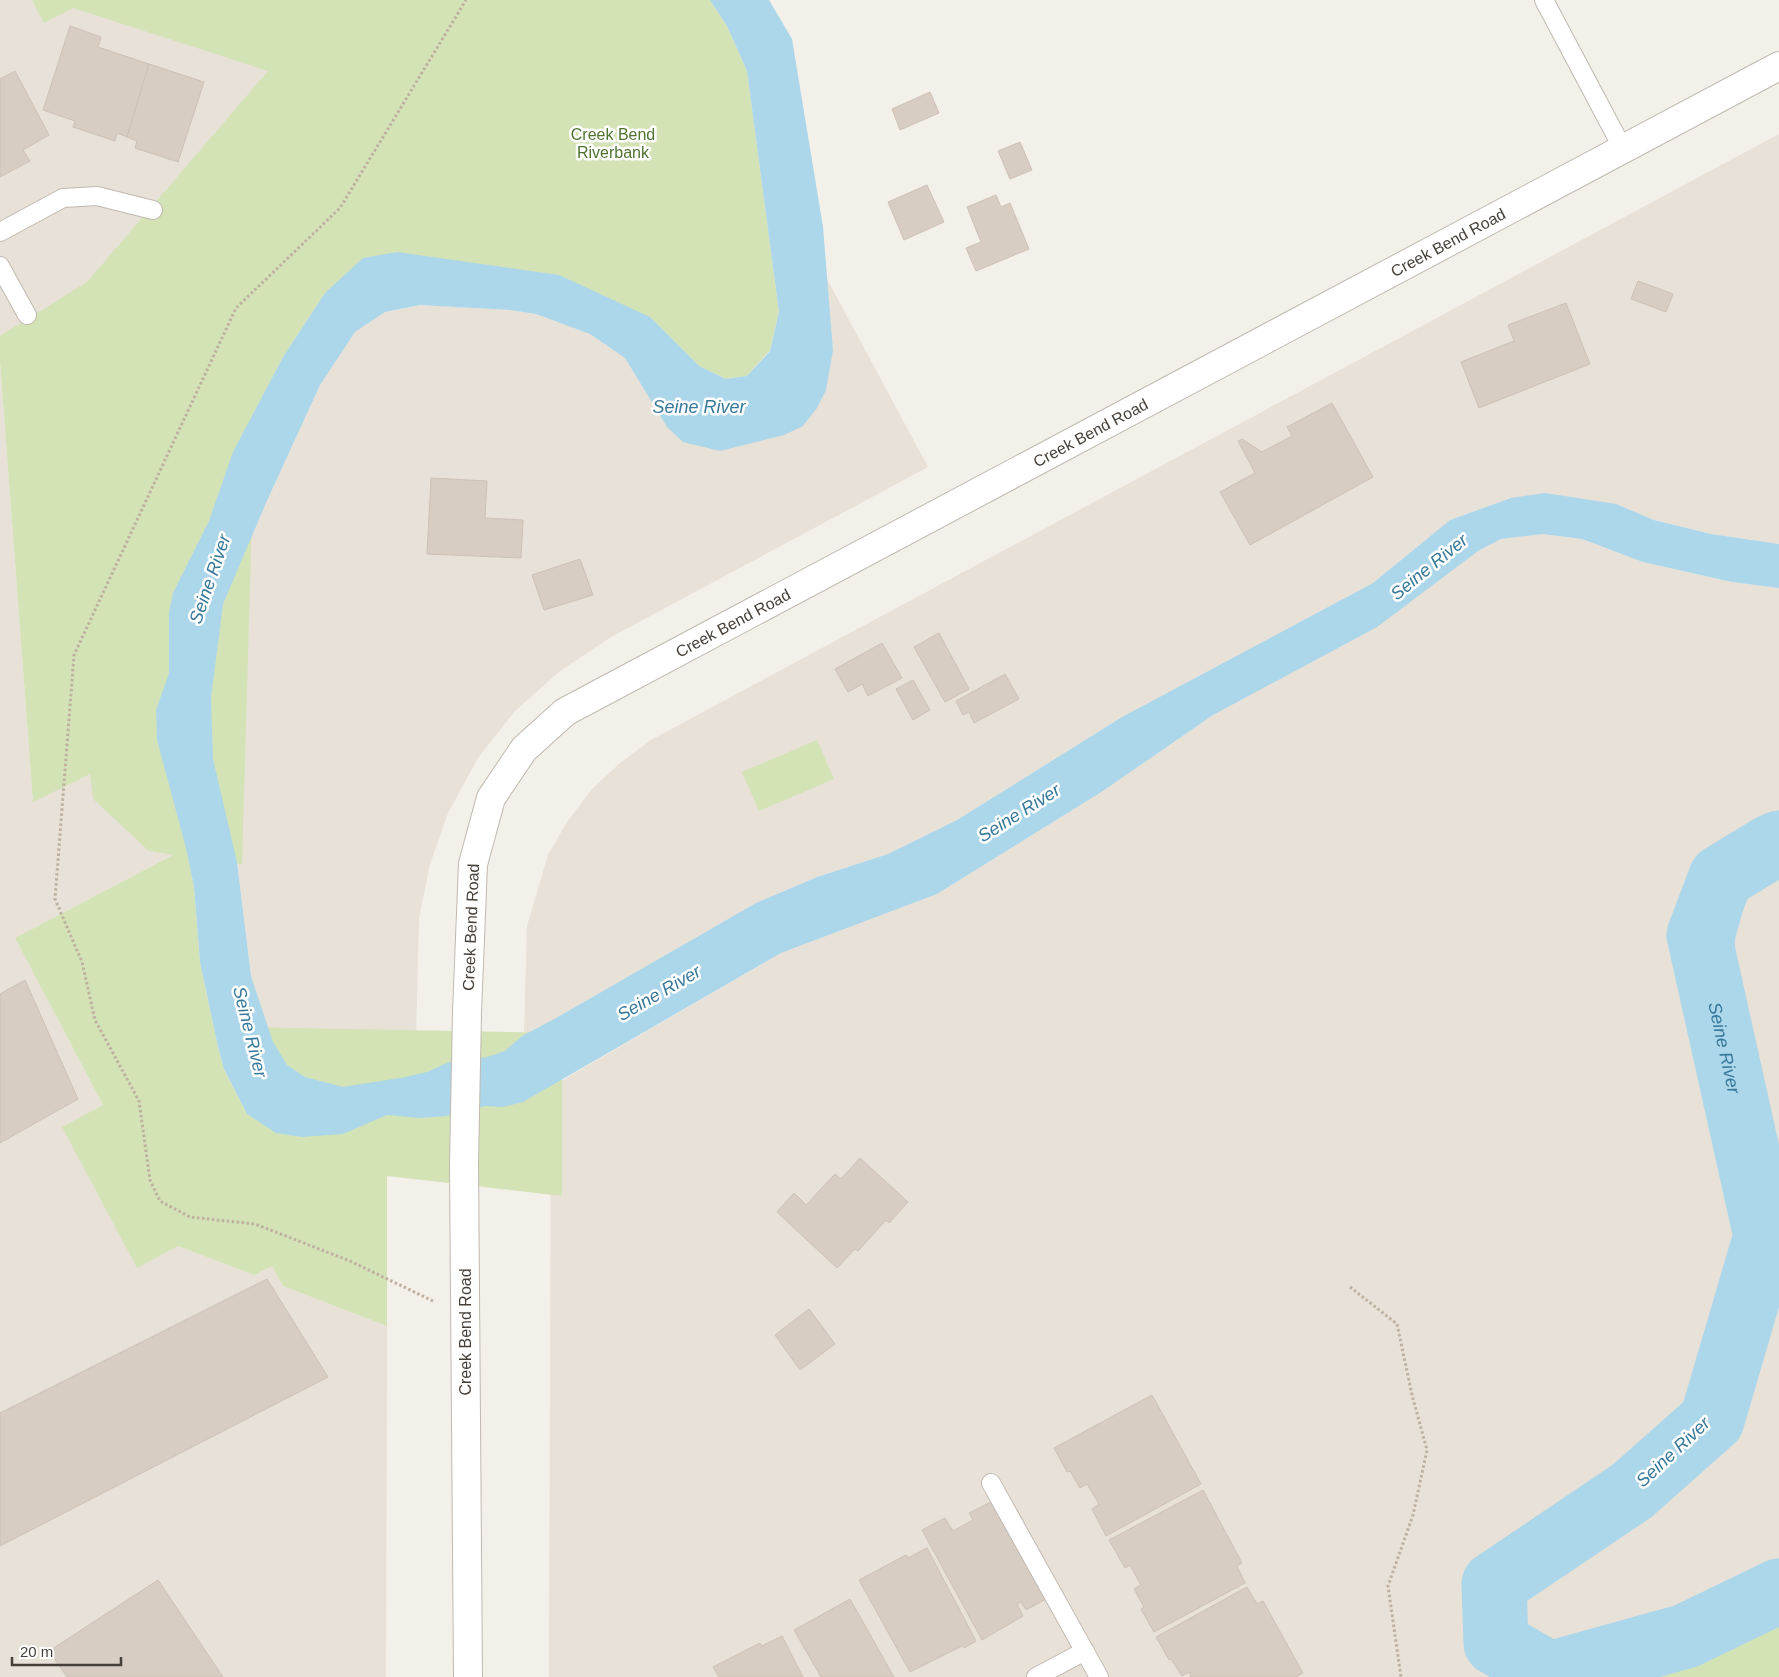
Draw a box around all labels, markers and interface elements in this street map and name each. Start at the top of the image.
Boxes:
park label: Creek Bend Riverbank [571,126,655,161]
street label: Creek Bend Road [1388,205,1508,280]
street label: Creek Bend Road [1030,395,1151,470]
water label: Seine River [652,397,747,417]
water label: Seine River [1387,529,1472,604]
water label: Seine River [185,531,235,626]
street label: Creek Bend Road [673,586,793,661]
water label: Seine River [974,779,1065,846]
street label: Creek Bend Road [460,863,482,991]
water label: Seine River [614,961,705,1025]
water label: Seine River [229,984,271,1081]
water label: Seine River [1704,1000,1744,1096]
street label: Creek Bend Road [457,1268,474,1396]
water label: Seine River [1632,1412,1715,1491]
scale bar [12,1634,121,1666]
text: 20 m [20,1643,53,1660]

